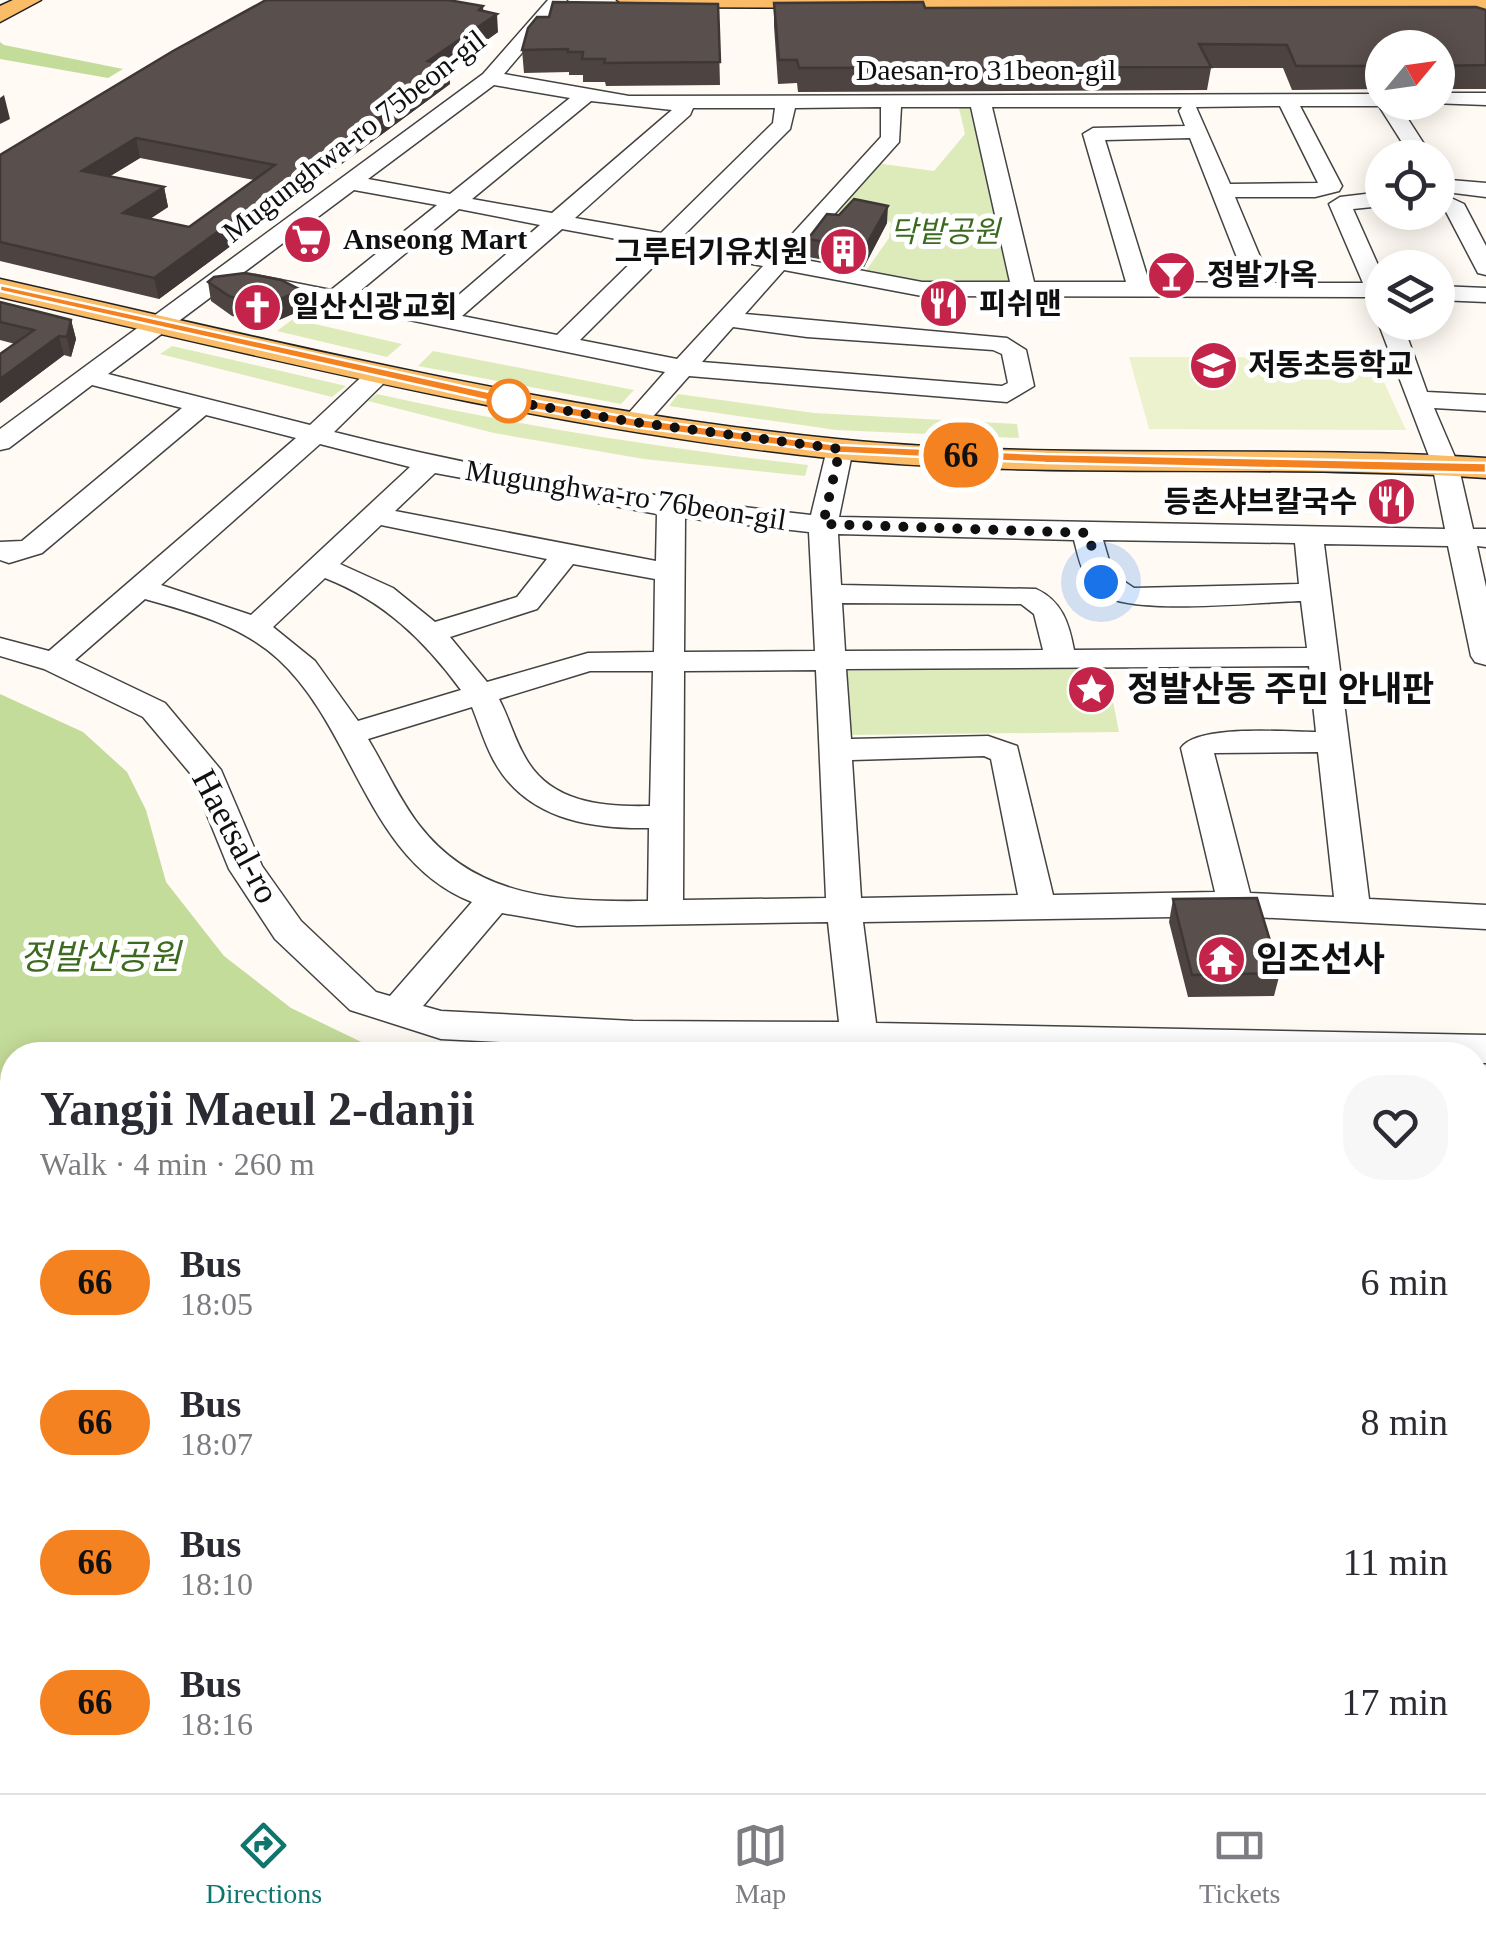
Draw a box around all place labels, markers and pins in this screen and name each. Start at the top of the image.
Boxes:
supermarket icon: Anseong Mart [282,213,334,265]
place label: Anseong Mart [343,222,527,255]
building icon: 그루터기유치원 [817,226,869,278]
place label: 그루터기유치원 [615,235,808,268]
bar icon: 정발가옥 [1146,249,1198,301]
place label: 정발가옥 [1207,258,1317,291]
restaurant icon: 피쉬맨 [918,278,970,330]
church icon: 일산신광교회 [231,281,283,333]
place label: 피쉬맨 [979,287,1062,320]
place label: 일산신광교회 [292,290,458,323]
school or university icon: 저동초등학교 [1187,339,1239,391]
place label: 저동초등학교 [1248,348,1414,381]
unlabelled marker [488,380,530,422]
restaurant icon: 등촌샤브칼국수 [1366,476,1418,528]
place label: 등촌샤브칼국수 [1164,485,1357,518]
place icon: 정발산동 주민 안내판 [1066,663,1118,715]
place label: 정발산동 주민 안내판 [1127,670,1434,709]
temple icon: 임조선사 [1195,933,1247,985]
place label: 임조선사 [1256,940,1385,979]

